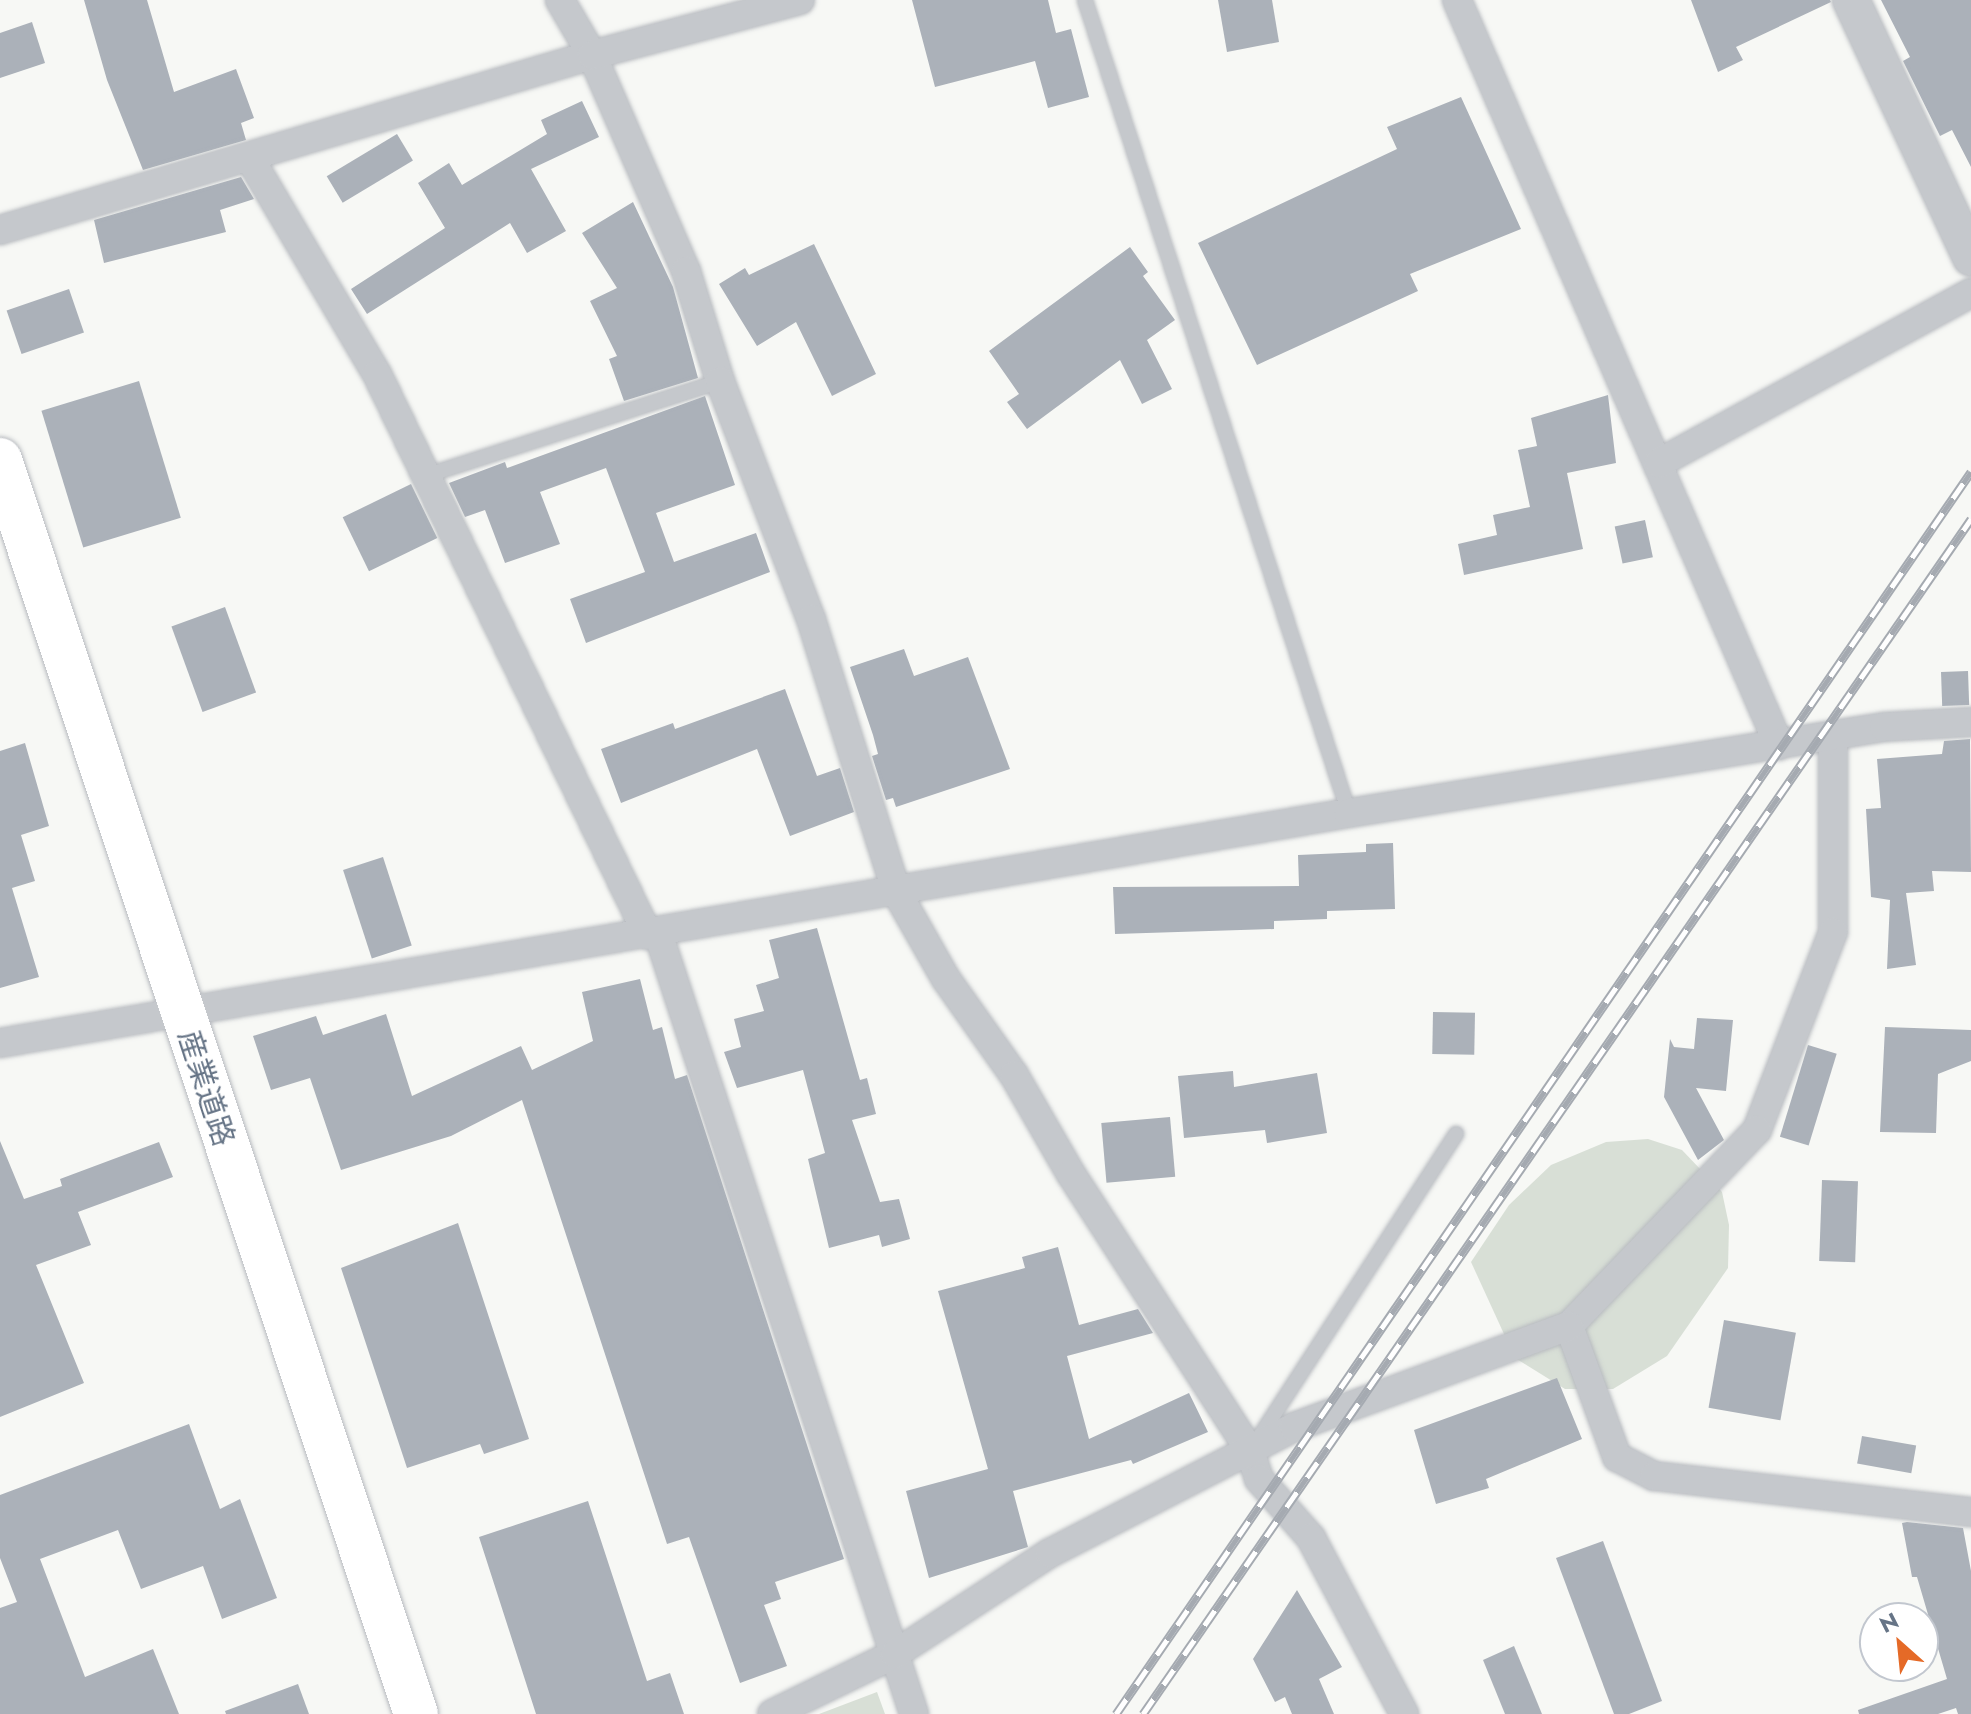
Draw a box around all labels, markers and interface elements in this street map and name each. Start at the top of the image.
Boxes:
street label: 産業道路 [170,1025,242,1151]
north arrow [1859,1602,1939,1682]
text: N [1874,1604,1904,1641]

